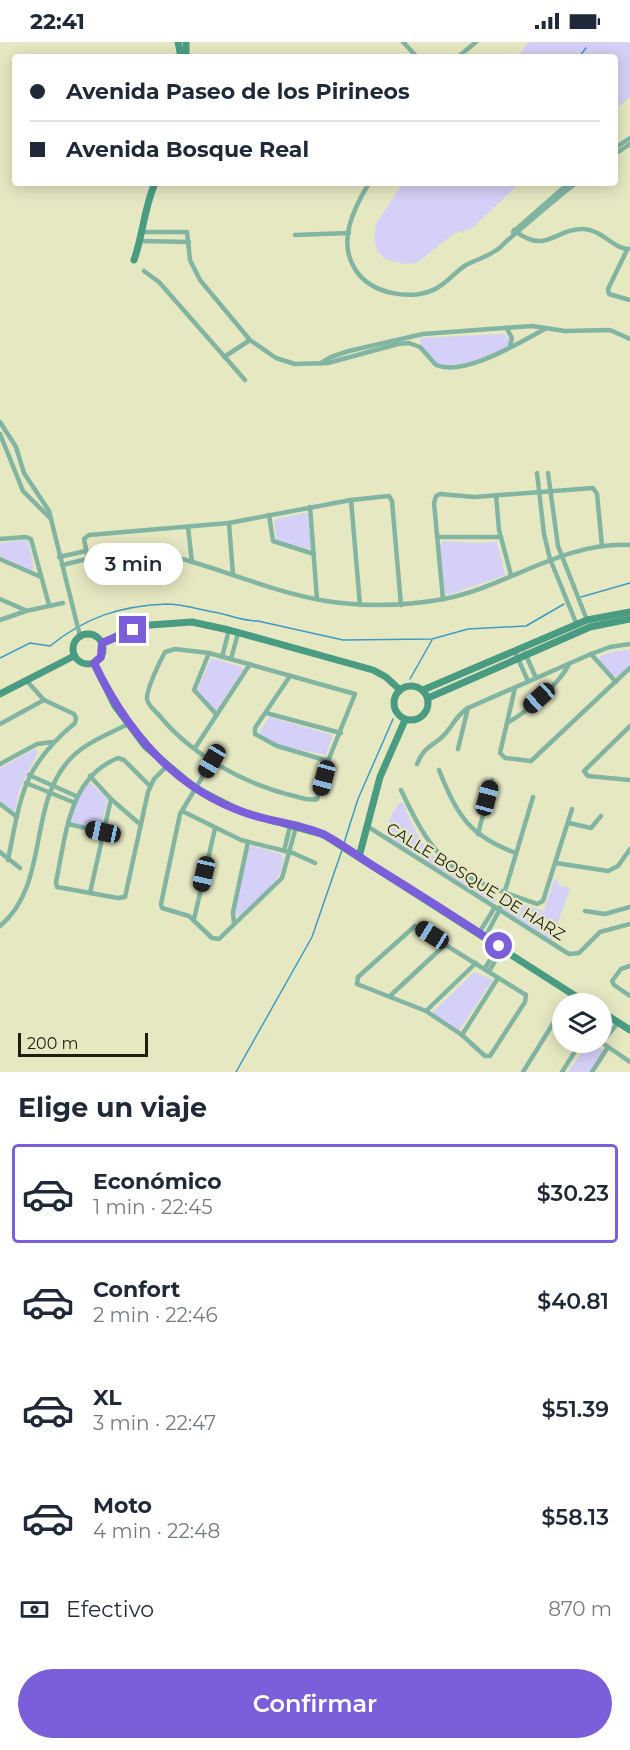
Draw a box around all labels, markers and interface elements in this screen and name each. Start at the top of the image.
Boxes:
text: 22:41 [30,8,85,35]
text: Avenida Paseo de los Pirineos [66,78,410,105]
text: Avenida Bosque Real [66,136,309,163]
callout: 3 min [84,543,182,585]
text: 3 min [105,552,162,576]
route end [119,616,146,643]
car [520,679,558,717]
car [195,741,229,781]
car [311,758,337,798]
car [474,778,500,818]
street label: CALLE BOSQUE DE HARZ [383,818,569,944]
car [84,819,122,845]
car [191,854,217,894]
car [412,918,452,952]
route start [485,932,512,959]
map controls [552,993,612,1053]
button: layers [552,993,612,1053]
scale bar [18,1030,148,1058]
text: 200 m [27,1034,78,1053]
text: Elige un viaje [18,1091,207,1124]
icon: car [21,1167,75,1221]
text: Económico [93,1168,222,1195]
text: $30.23 [537,1180,609,1207]
text: 1 min · 22:45 [93,1195,213,1219]
icon: car [21,1275,75,1329]
text: Confort [93,1276,180,1303]
text: $40.81 [537,1288,609,1315]
text: 2 min · 22:46 [93,1303,218,1327]
icon: car [21,1383,75,1437]
text: XL [93,1384,122,1411]
text: $51.39 [542,1396,609,1423]
text: 3 min · 22:47 [93,1411,216,1435]
icon: car [21,1491,75,1545]
text: Moto [93,1492,152,1519]
text: $58.13 [542,1504,609,1531]
text: 4 min · 22:48 [93,1519,220,1543]
icon: cash [18,1593,51,1626]
text: Efectivo [66,1596,154,1623]
text: 870 m [548,1597,612,1621]
button: Confirmar [18,1669,612,1738]

